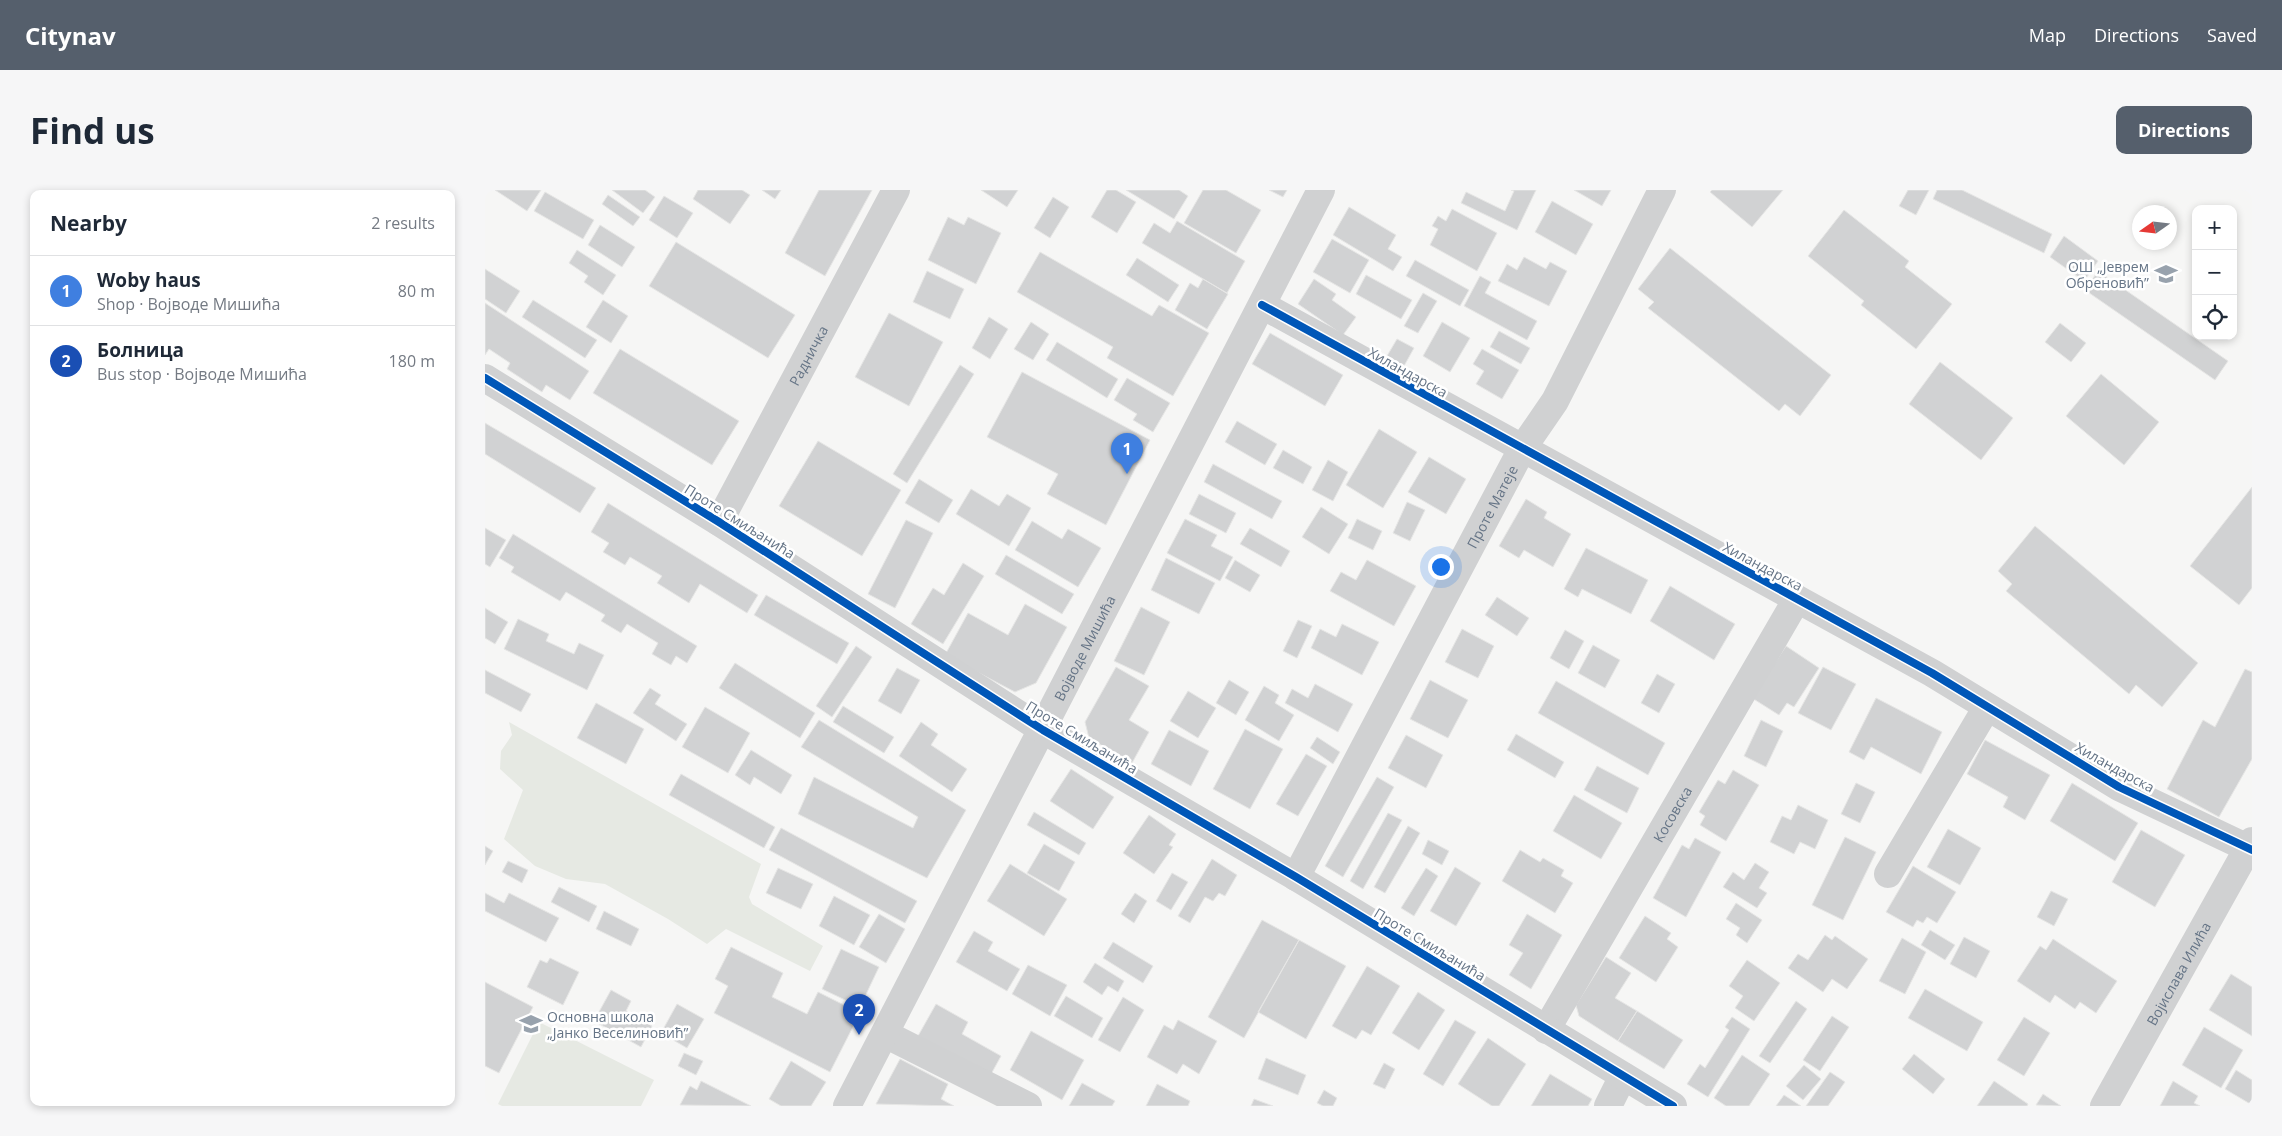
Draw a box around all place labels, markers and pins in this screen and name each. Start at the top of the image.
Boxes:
place label: ОШ „Јеврем Обреновић” [2066,257,2149,292]
school or university icon: ОШ „Јеврем Обреновић” [2153,261,2179,287]
pin: 1 [1111,433,1143,474]
pin: 2 [843,994,875,1035]
place label: Основна школа „Јанко Веселиновић” [547,1007,689,1042]
school or university icon: Основна школа „Јанко Веселиновић” [518,1011,544,1037]

